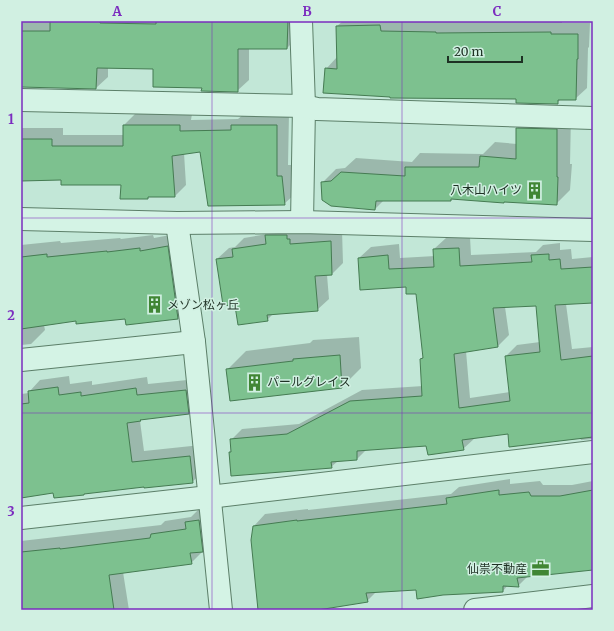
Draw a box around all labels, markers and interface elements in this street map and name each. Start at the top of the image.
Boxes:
text: A [111,3,122,20]
text: B [302,3,312,20]
text: C [493,3,502,20]
scale bar [448,38,522,64]
text: 20 m [454,44,483,59]
text: 1 [8,111,14,128]
building icon: 八木山ハイツ [525,180,545,200]
place label: 八木山ハイツ [450,182,522,197]
building icon: メゾン松ヶ丘 [144,295,164,315]
place label: メゾン松ヶ丘 [167,297,239,312]
text: 2 [7,307,15,324]
building icon: パールグレイス [244,372,264,392]
place label: パールグレイス [267,374,351,389]
text: 3 [7,503,15,520]
office icon: 仙祟不動産 [530,559,550,579]
place label: 仙祟不動産 [467,561,527,576]

